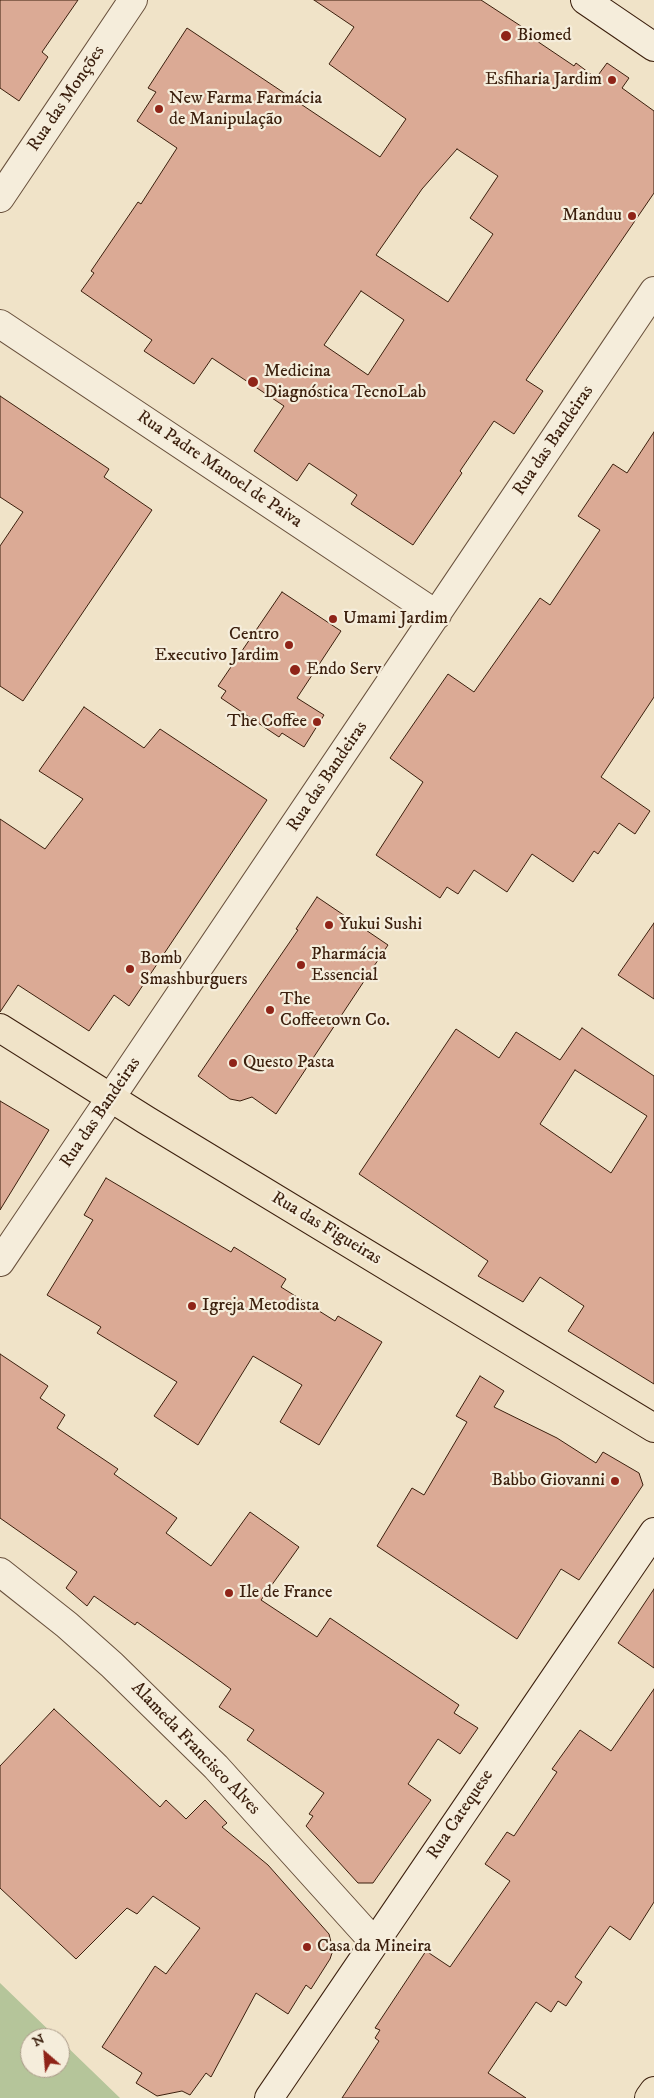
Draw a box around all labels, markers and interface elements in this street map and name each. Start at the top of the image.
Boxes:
place label: Biomed [517,25,572,47]
marker: Biomed [499,29,513,43]
street label: Rua das Monções [24,42,110,156]
place label: Esfiharia Jardim [485,69,602,91]
marker: Esfiharia Jardim [606,74,618,86]
place label: New Farma Farmácia de Manipulação [169,88,322,130]
marker: New Farma Farmácia de Manipulação [153,103,165,115]
place label: Manduu [562,205,622,227]
marker: Manduu [626,210,638,222]
place label: Medicina Diagnóstica TecnoLab [264,361,426,404]
marker: Medicina Diagnóstica TecnoLab [246,375,260,389]
street label: Rua das Bandeiras [509,382,599,500]
street label: Rua Padre Manoel de Paiva [132,407,306,533]
place label: Umami Jardim [343,608,448,630]
marker: Umami Jardim [327,613,339,625]
place label: Centro Executivo Jardim [154,624,279,666]
marker: Centro Executivo Jardim [283,639,295,651]
place label: Endo Serv [306,659,381,681]
marker: Endo Serv [288,663,302,677]
place label: The Coffee [227,711,307,733]
marker: The Coffee [311,716,323,728]
street label: Rua das Bandeiras [283,718,373,836]
place label: Yukui Sushi [339,914,422,936]
marker: Yukui Sushi [323,919,335,931]
place label: Pharmácia Essencial [311,944,386,986]
place label: Bomb Smashburguers [140,948,247,991]
marker: Pharmácia Essencial [295,959,307,971]
marker: Bomb Smashburguers [124,963,136,975]
place label: The Coffeetown Co. [280,989,390,1032]
marker: The Coffeetown Co. [264,1004,276,1016]
place label: Questo Pasta [243,1052,334,1074]
street label: Rua das Bandeiras [56,1054,146,1172]
marker: Questo Pasta [227,1057,239,1069]
street label: Rua das Figueiras [267,1188,385,1270]
place label: Igreja Metodista [202,1295,319,1317]
marker: Igreja Metodista [186,1300,198,1312]
place label: Babbo Giovanni [491,1470,605,1492]
marker: Babbo Giovanni [609,1475,621,1487]
place label: Ile de France [239,1582,332,1604]
marker: Ile de France [223,1587,235,1599]
street label: Alameda Francisco Alves [126,1678,264,1820]
street label: Rua Catequese [423,1766,499,1864]
place label: Casa da Mineira [317,1936,431,1958]
marker: Casa da Mineira [301,1941,313,1953]
north arrow [20,2028,70,2078]
text: N [29,2030,48,2051]

